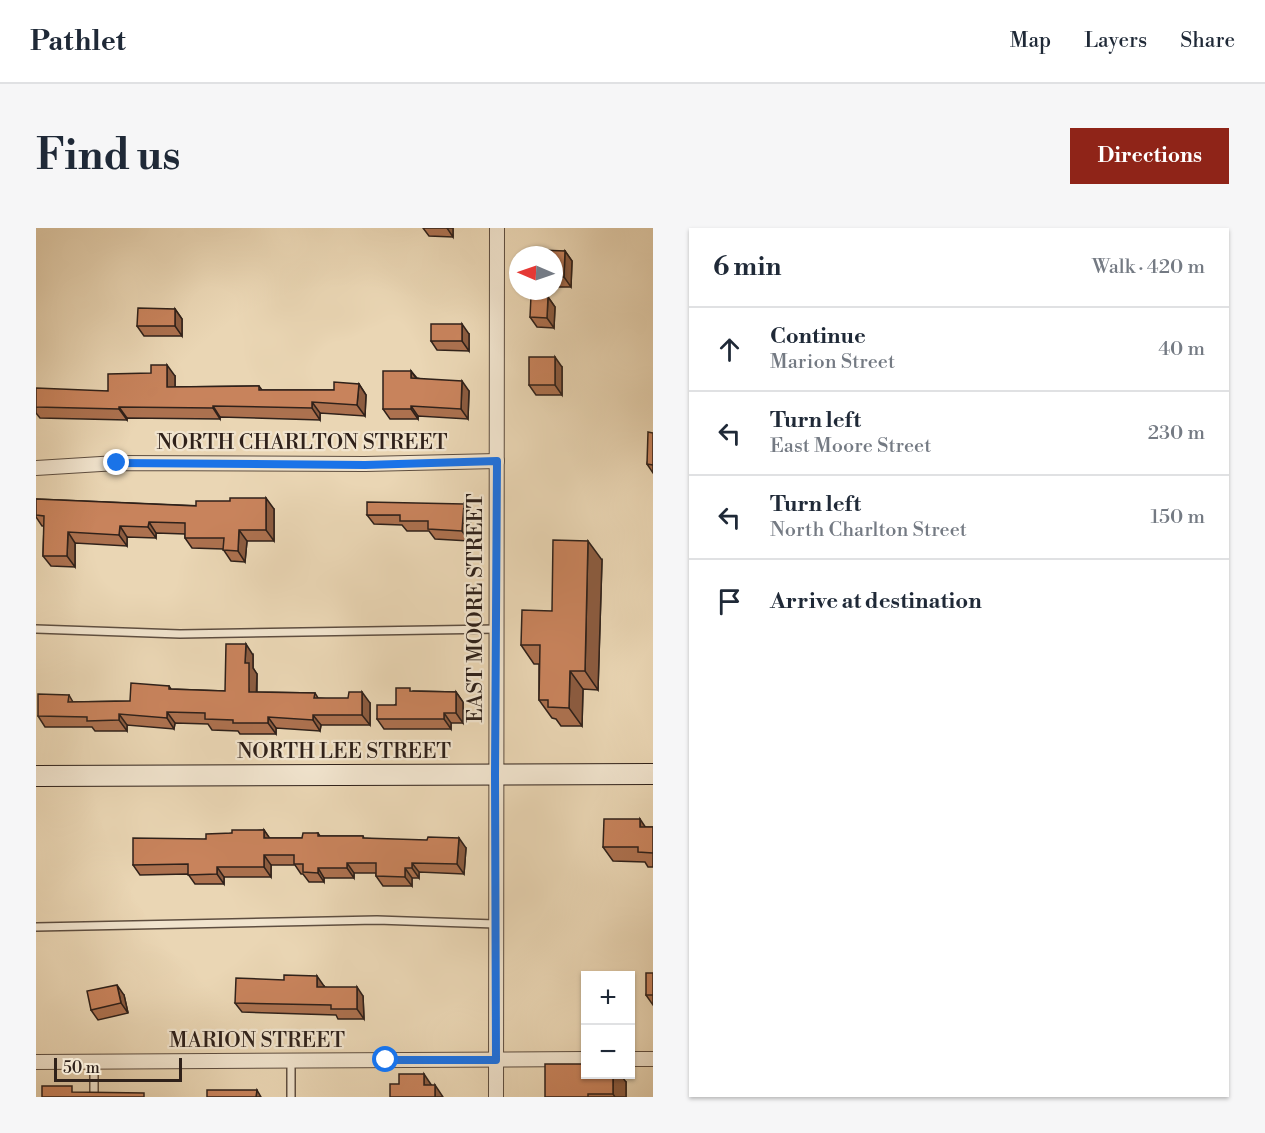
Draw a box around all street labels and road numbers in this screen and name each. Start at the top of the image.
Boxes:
street label: NORTH CHARLTON STREET [157,430,448,456]
street label: EAST MOORE STREET [463,493,489,723]
street label: NORTH LEE STREET [237,739,451,765]
street label: MARION STREET [169,1028,345,1054]

